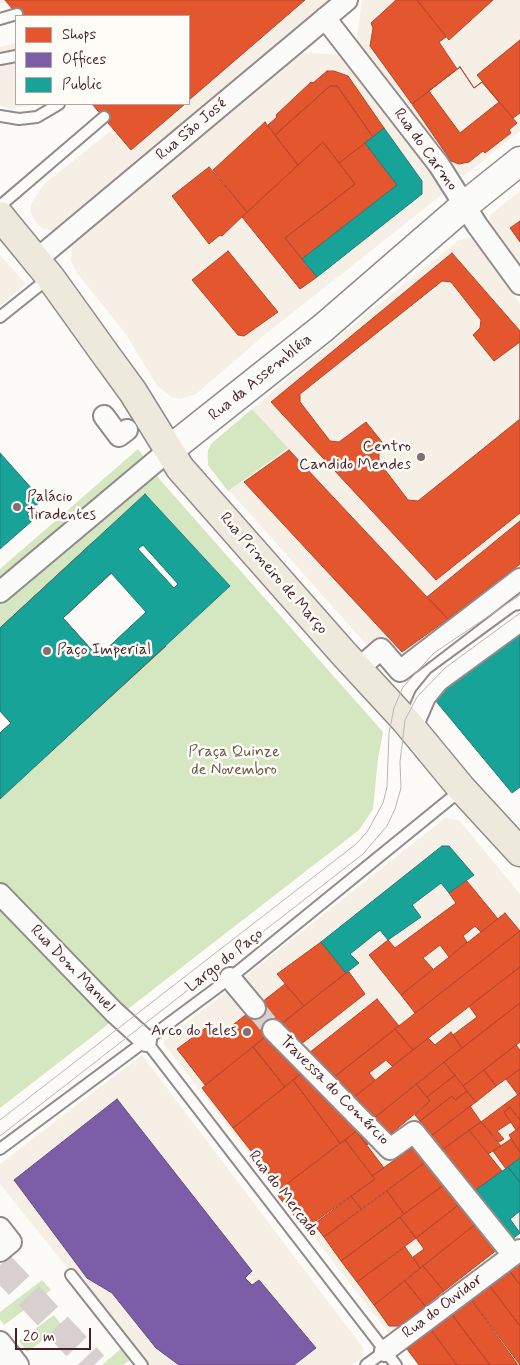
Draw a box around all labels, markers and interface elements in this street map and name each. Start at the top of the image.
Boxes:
legend [15,15,190,105]
text: Shops [62,25,96,45]
text: Offices [62,50,106,70]
text: Public [62,75,102,95]
street label: Rua São José [153,95,231,165]
street label: Rua do Carmo [389,105,461,195]
street label: Rua da Assembléia [205,330,317,426]
place label: Centro Candido Mendes [299,438,411,476]
marker: Centro Candido Mendes [415,451,427,463]
place label: Palácio Tiradentes [27,488,96,526]
marker: Palácio Tiradentes [11,501,23,513]
street label: Rua Primeiro de Março [215,509,331,639]
place label: Paço Imperial [57,641,151,661]
marker: Paço Imperial [41,645,53,657]
park label: Praça Quinze de Novembro [188,743,280,781]
street label: Rua Dom Manuel [26,921,118,1017]
street label: Largo do Paço [183,925,267,997]
place label: Arco do Teles [151,1022,237,1042]
marker: Arco do Teles [241,1026,253,1038]
street label: Travessa do Comércio [275,1032,393,1150]
street label: Rua do Mercado [244,1147,322,1241]
street label: Rua do Ouvidor [399,1270,487,1344]
scale bar [18,1318,94,1350]
text: 20 m [23,1327,55,1347]

